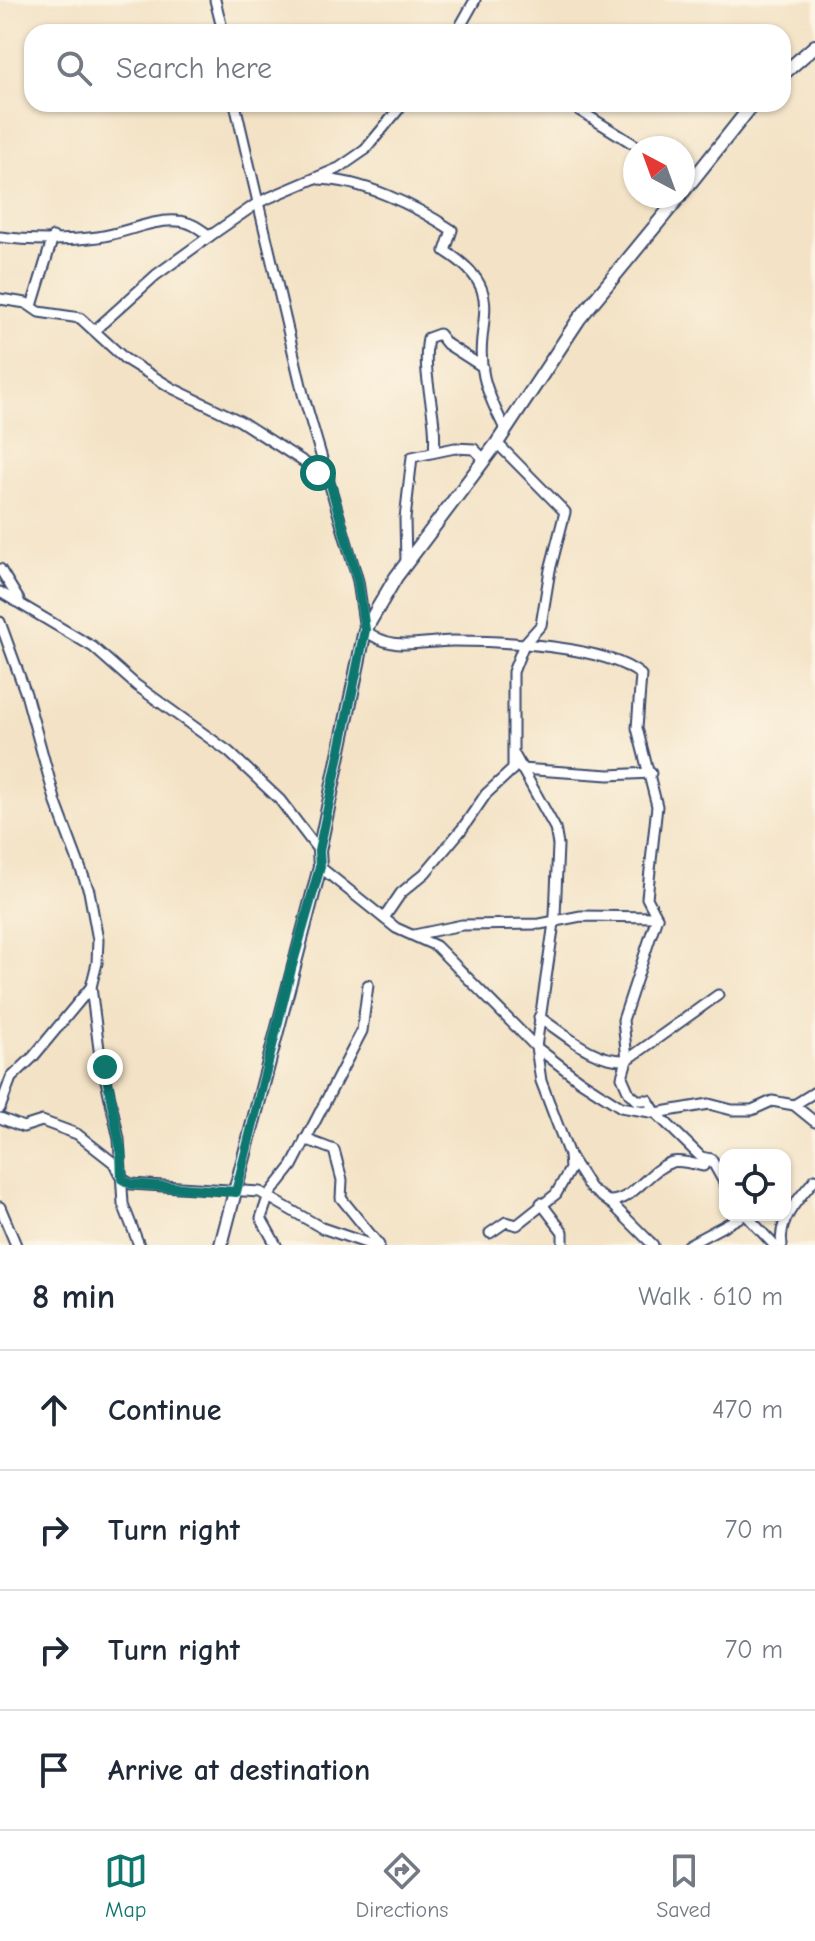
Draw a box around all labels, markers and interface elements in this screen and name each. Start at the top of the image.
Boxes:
search box [24,24,791,112]
icon: search [52,46,96,90]
text: Search here [116,51,272,86]
north arrow [623,136,695,208]
route start [300,455,336,491]
route end [87,1049,123,1085]
map controls [719,1149,791,1221]
button: locate [719,1149,791,1221]
text: 8 min [32,1277,115,1317]
text: Walk · 610 m [638,1282,783,1312]
icon: ahead [32,1388,76,1432]
text: Continue [108,1393,222,1428]
text: 470 m [712,1395,783,1425]
icon: right [32,1508,76,1552]
text: Turn right [108,1513,240,1548]
text: 70 m [725,1515,783,1545]
icon: right [32,1628,76,1672]
text: Turn right [108,1633,240,1668]
text: 70 m [725,1635,783,1665]
icon: arrive [32,1748,76,1792]
text: Arrive at destination [108,1753,370,1788]
tab: Map [104,1849,148,1923]
tab: Directions [356,1849,449,1923]
tab: Saved [656,1849,711,1923]

